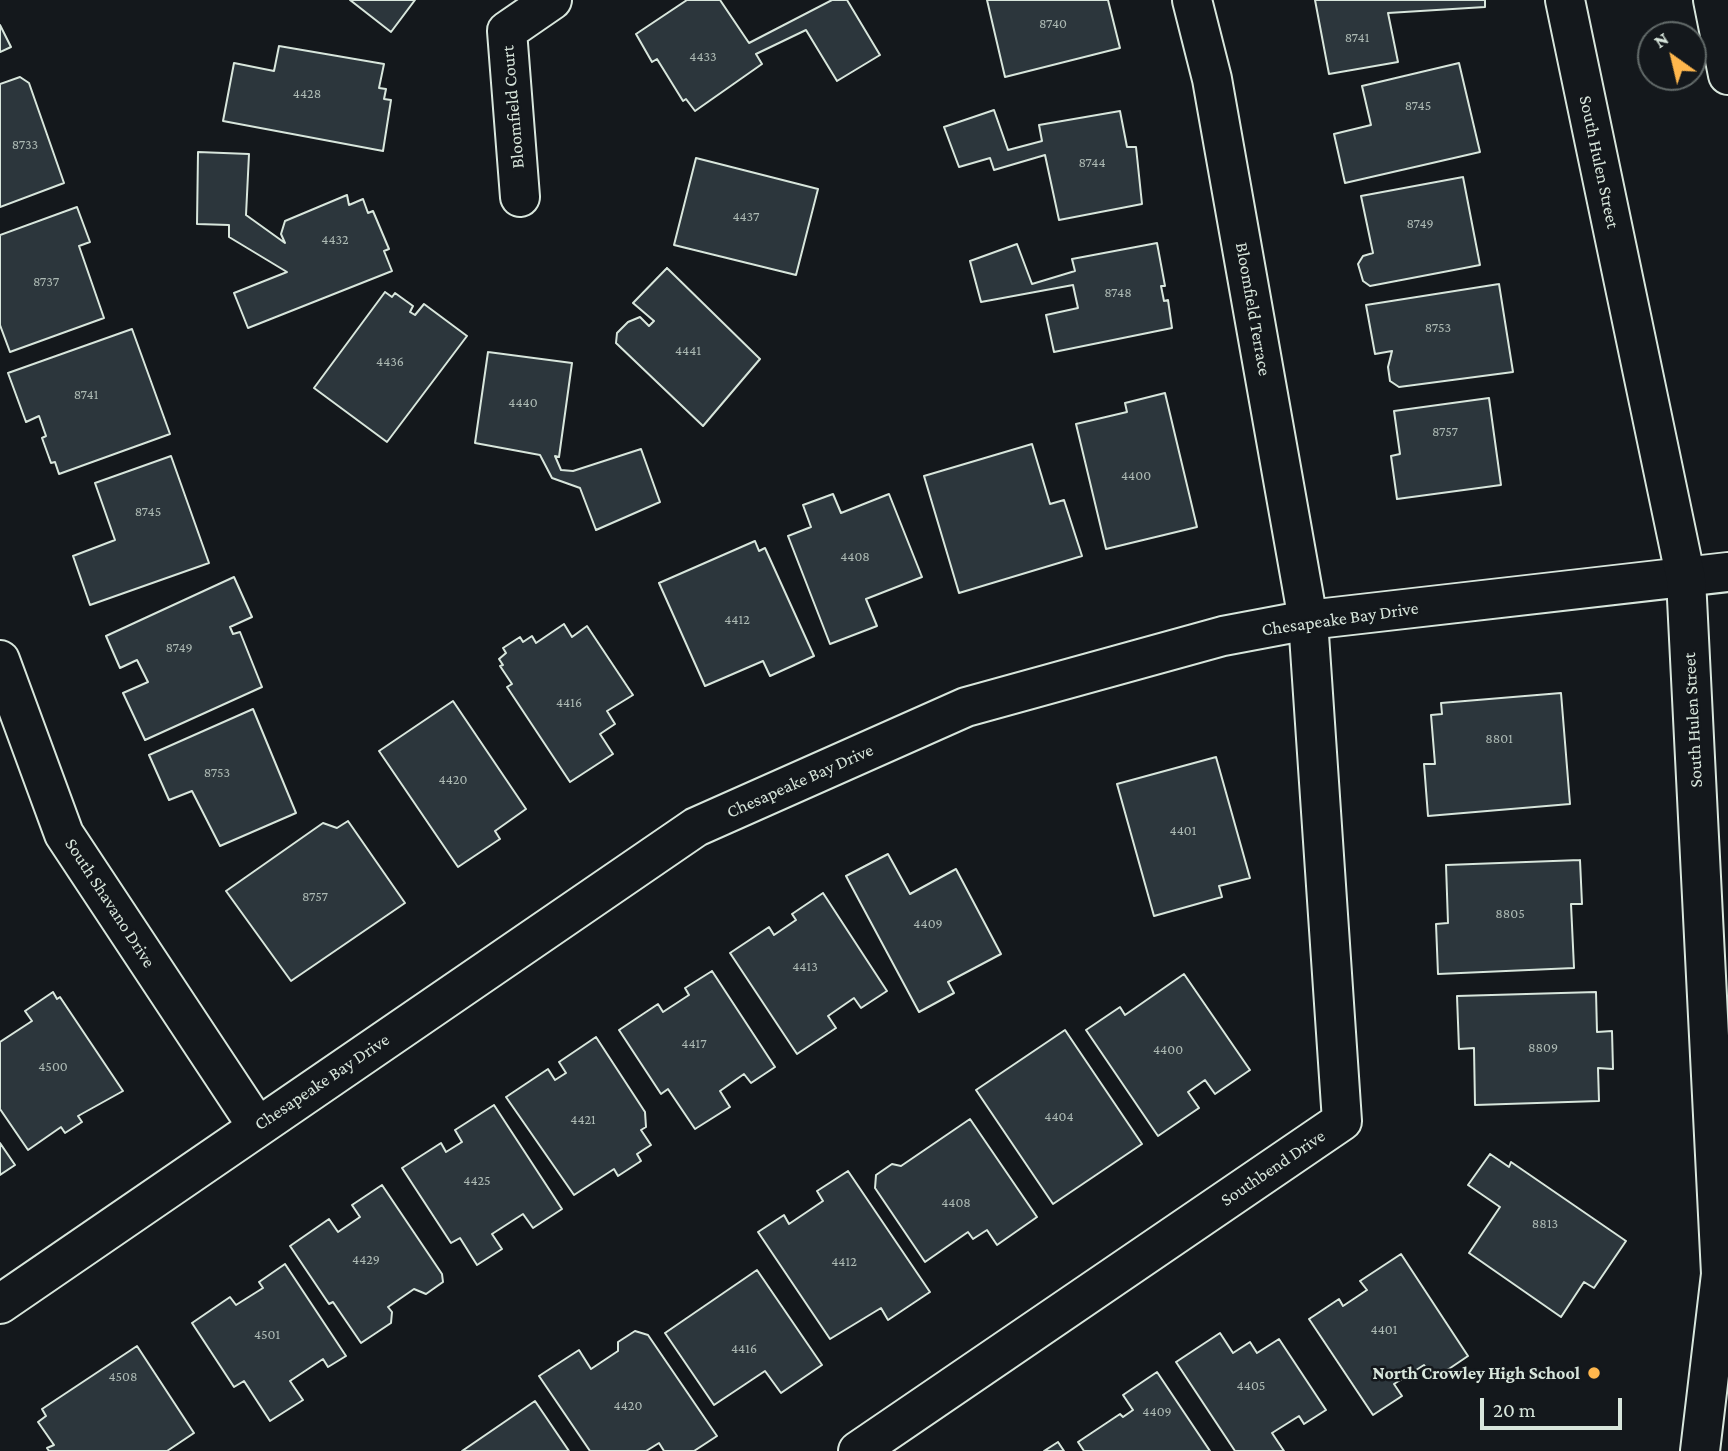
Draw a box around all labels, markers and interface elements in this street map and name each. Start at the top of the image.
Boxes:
house number: 8740 [1039,16,1067,32]
north arrow [1637,21,1707,91]
text: N [1650,28,1672,52]
house number: 8741 [1345,30,1369,46]
street label: Bloomfield Court [497,45,529,169]
house number: 4433 [689,49,717,65]
house number: 4428 [293,86,321,102]
street label: South Hulen Street [1574,94,1624,230]
house number: 8745 [1405,98,1431,114]
house number: 8733 [12,137,38,153]
house number: 8744 [1078,155,1106,171]
house number: 4437 [732,209,760,225]
house number: 8749 [1406,216,1434,232]
house number: 4432 [321,232,349,248]
street label: Bloomfield Terrace [1231,241,1275,377]
house number: 8737 [33,274,59,290]
house number: 8748 [1104,285,1132,301]
house number: 8753 [1425,320,1451,336]
house number: 4441 [675,343,701,359]
house number: 4436 [376,354,404,370]
house number: 8741 [74,387,98,403]
house number: 4440 [508,395,538,411]
house number: 8757 [1432,424,1458,440]
house number: 4400 [1121,468,1151,484]
house number: 8745 [135,504,161,520]
house number: 4408 [840,549,870,565]
street label: Chesapeake Bay Drive [1260,597,1420,641]
house number: 4412 [724,612,750,628]
house number: 8749 [165,640,193,656]
street label: South Hulen Street [1679,652,1707,788]
house number: 4416 [556,695,582,711]
house number: 8801 [1485,731,1513,747]
street label: Chesapeake Bay Drive [723,739,877,823]
house number: 8753 [204,765,230,781]
house number: 4420 [439,772,467,788]
house number: 4401 [1170,823,1196,839]
street label: South Shavano Drive [60,834,160,972]
house number: 8757 [302,889,328,905]
house number: 8805 [1495,906,1525,922]
house number: 4409 [913,916,943,932]
house number: 4413 [792,959,818,975]
street label: Chesapeake Bay Drive [250,1029,394,1135]
house number: 4417 [681,1036,707,1052]
house number: 8809 [1528,1040,1558,1056]
house number: 4400 [1153,1042,1183,1058]
house number: 4500 [38,1059,68,1075]
house number: 4404 [1044,1109,1074,1125]
house number: 4421 [570,1112,596,1128]
street label: Southbend Drive [1217,1125,1329,1211]
house number: 4425 [463,1173,491,1189]
house number: 4408 [941,1195,971,1211]
house number: 8813 [1532,1216,1558,1232]
house number: 4429 [352,1252,380,1268]
house number: 4412 [831,1254,857,1270]
house number: 4401 [1371,1322,1397,1338]
house number: 4501 [254,1327,280,1343]
house number: 4416 [731,1341,757,1357]
place label: North Crowley High School [1372,1362,1580,1384]
marker: North Crowley High School [1586,1365,1602,1381]
house number: 4508 [108,1369,138,1385]
house number: 4405 [1237,1378,1265,1394]
scale bar [1483,1384,1625,1428]
house number: 4420 [614,1398,642,1414]
text: 20 m [1493,1398,1536,1422]
house number: 4409 [1142,1404,1172,1420]

